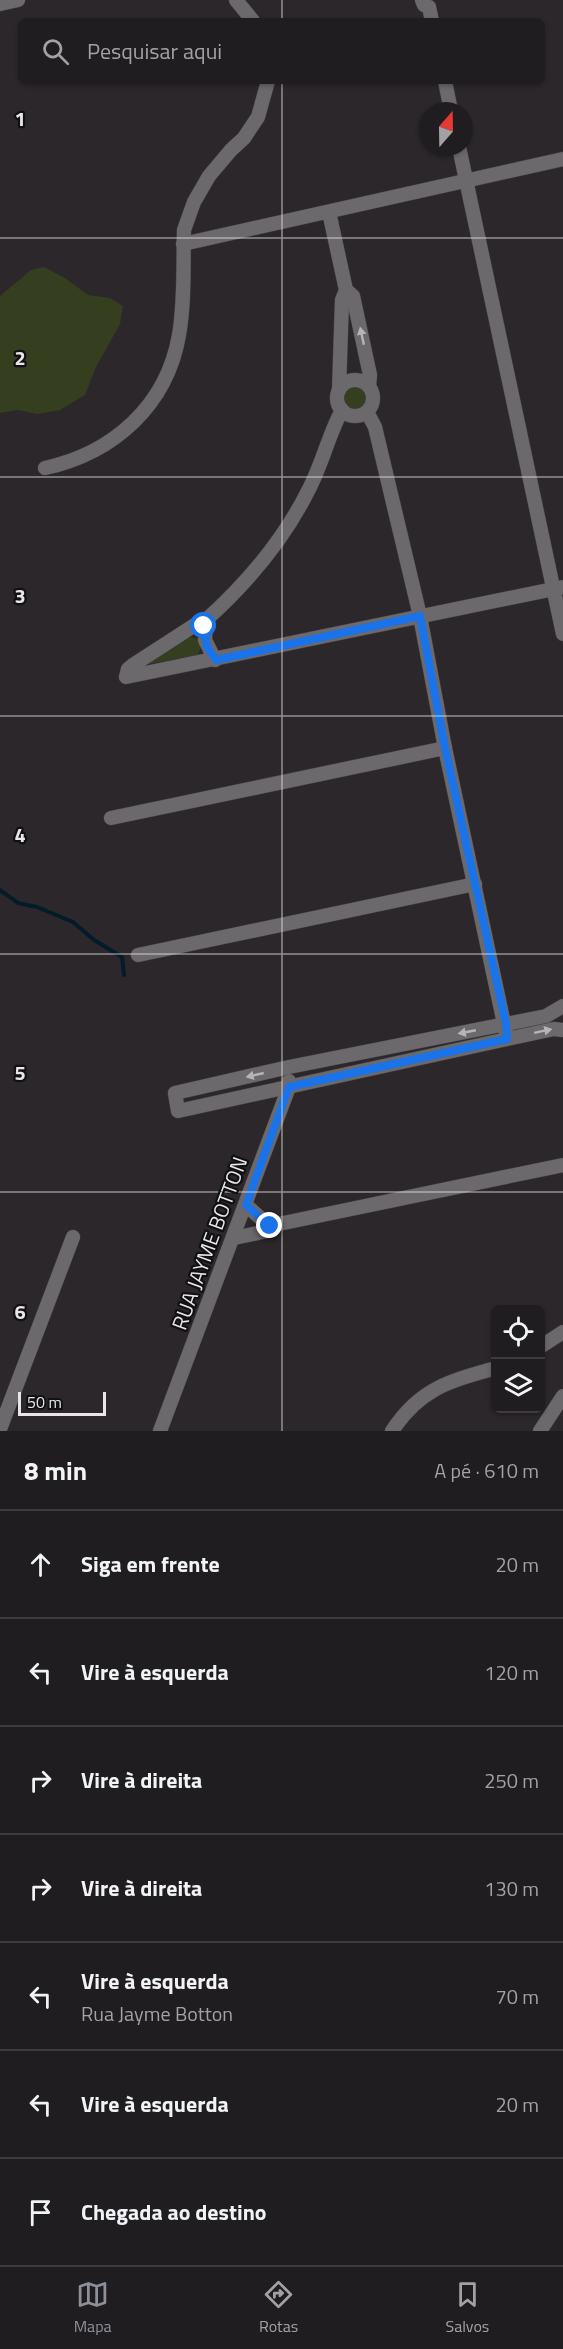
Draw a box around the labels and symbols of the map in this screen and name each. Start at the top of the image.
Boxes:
north arrow [419,102,473,156]
text: 1 [14,103,26,134]
one-way arrow [357,327,366,346]
text: 2 [14,342,26,373]
text: 3 [14,580,26,611]
route start [190,612,216,638]
text: 4 [14,819,26,850]
one-way arrow [534,1026,553,1036]
one-way arrow [457,1028,476,1037]
text: 5 [14,1057,26,1088]
one-way arrow [245,1071,264,1080]
street label: RUA JAYME BOTTON [163,1152,255,1334]
route end [256,1212,282,1238]
text: 6 [14,1296,26,1327]
scale bar [18,1389,106,1416]

